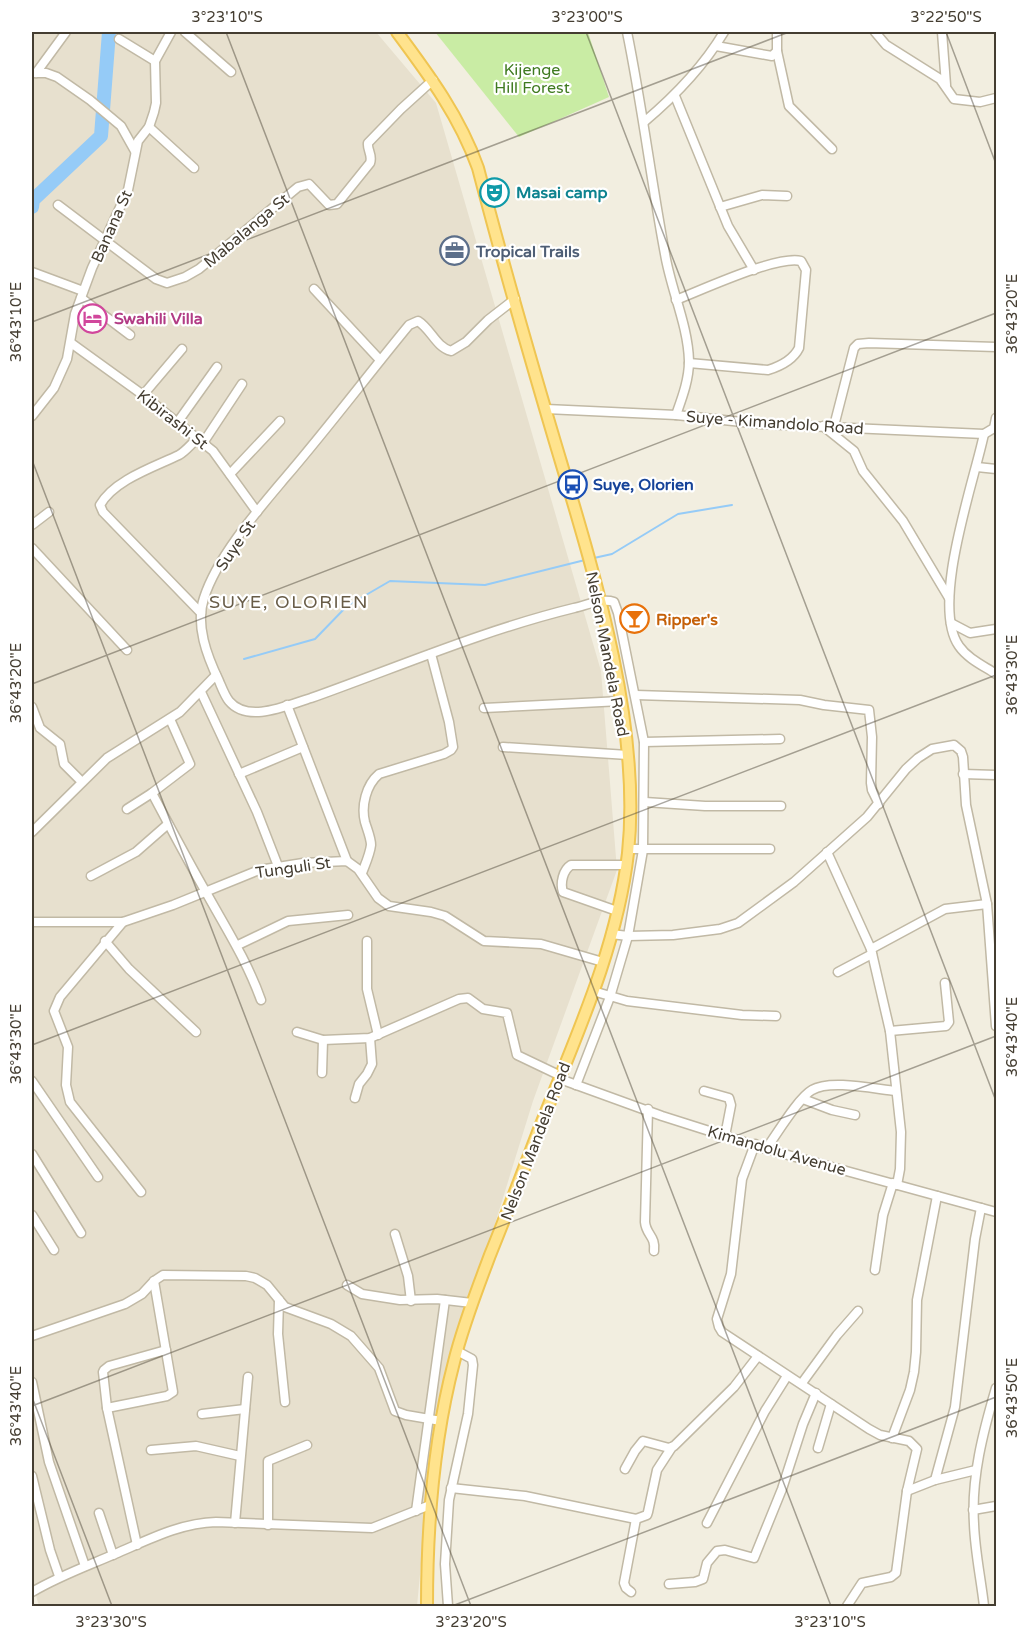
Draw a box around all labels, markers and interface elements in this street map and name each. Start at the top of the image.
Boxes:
text: 3°23'10"S [191,8,263,26]
text: 3°23'00"S [551,8,623,26]
text: 3°22'50"S [910,8,982,26]
park label: Kijenge Hill Forest [494,60,570,98]
theatre icon: Masai camp [479,176,511,208]
place label: Masai camp [516,183,608,203]
street label: Banana St [87,187,137,266]
street label: Mabalanga St [200,189,293,272]
office icon: Tropical Trails [439,235,471,267]
place label: Tropical Trails [475,242,580,262]
text: 36°43'20"E [1003,274,1021,354]
text: 36°43'10"E [7,282,25,362]
hotel icon: Swahili Villa [77,302,109,334]
place label: Swahili Villa [114,309,203,329]
street label: Kibirashi St [133,386,212,454]
street label: Suye - Kimandolo Road [686,407,864,439]
bus stop icon: Suye, Olorien [556,468,588,500]
place label: Suye, Olorien [593,475,694,495]
street label: Suye St [212,516,260,575]
street label: Nelson Mandela Road [581,570,633,738]
district label: SUYE, OLORIEN [209,591,369,613]
bar icon: Ripper's [619,603,651,635]
place label: Ripper's [656,610,718,630]
text: 36°43'30"E [1003,635,1021,715]
text: 36°43'20"E [7,643,25,723]
street label: Tunguli St [254,853,332,883]
text: 36°43'40"E [1003,997,1021,1077]
text: 36°43'30"E [7,1004,25,1084]
street label: Nelson Mandela Road [497,1060,575,1223]
street label: Kimandolu Avenue [705,1122,848,1180]
text: 36°43'50"E [1003,1358,1021,1438]
text: 36°43'40"E [7,1366,25,1446]
text: 3°23'30"S [75,1613,147,1631]
text: 3°23'20"S [435,1613,507,1631]
text: 3°23'10"S [794,1613,866,1631]

